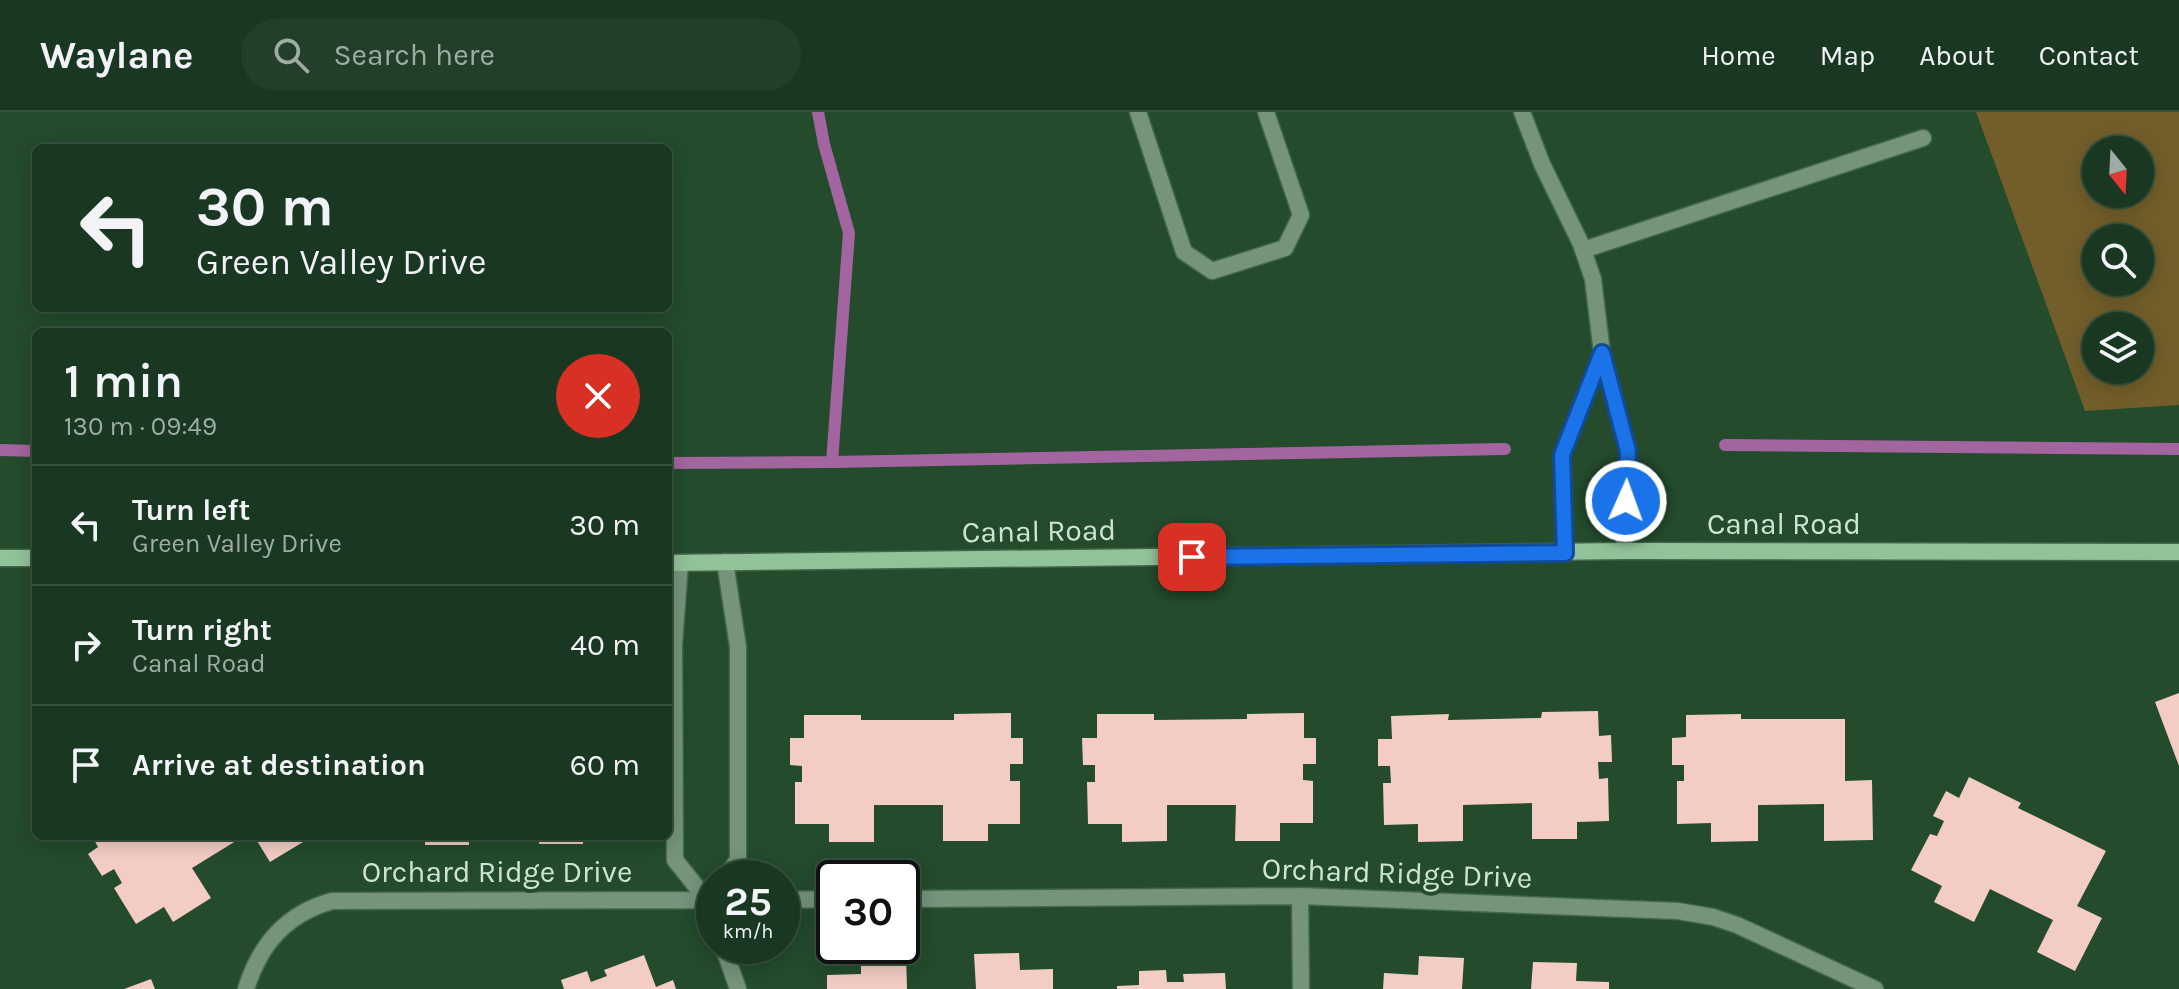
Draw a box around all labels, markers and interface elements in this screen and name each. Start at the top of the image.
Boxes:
search box [241,19,801,91]
text: Waylane [40,33,193,78]
icon: search [269,33,313,77]
text: Search here [333,37,495,73]
text: Home [1701,39,1776,72]
text: Map [1820,39,1875,72]
text: About [1919,39,1995,72]
text: Contact [2039,39,2139,72]
north arrow [2082,136,2154,208]
map controls [2082,136,2154,384]
text: 30 m [196,174,334,239]
icon: left [64,176,168,280]
button: search [2082,224,2154,296]
text: Green Valley Drive [196,241,486,283]
button: layers [2082,312,2154,384]
text: 1 min [64,353,183,409]
button: close [556,354,640,438]
text: 130 m · 09:49 [64,411,217,442]
position arrow [1584,459,1668,543]
text: Turn left [132,492,250,528]
icon: left [64,503,108,547]
street label: Canal Road [1707,506,1861,542]
text: 30 m [569,507,640,543]
street label: Canal Road [962,512,1116,550]
pin [1158,523,1226,591]
text: Green Valley Drive [132,528,342,559]
icon: arrive [1170,535,1214,579]
text: Turn right [132,612,272,648]
icon: right [64,623,108,667]
text: 40 m [570,627,640,663]
text: Canal Road [132,648,266,679]
icon: arrive [64,743,108,787]
text: Arrive at destination [132,747,426,783]
text: 60 m [570,747,640,783]
street label: Orchard Ridge Drive [1261,850,1533,896]
street label: Orchard Ridge Drive [362,854,632,890]
speed limit sign: 30 [816,860,920,964]
text: 25 [724,878,772,925]
text: km/h [723,920,773,943]

